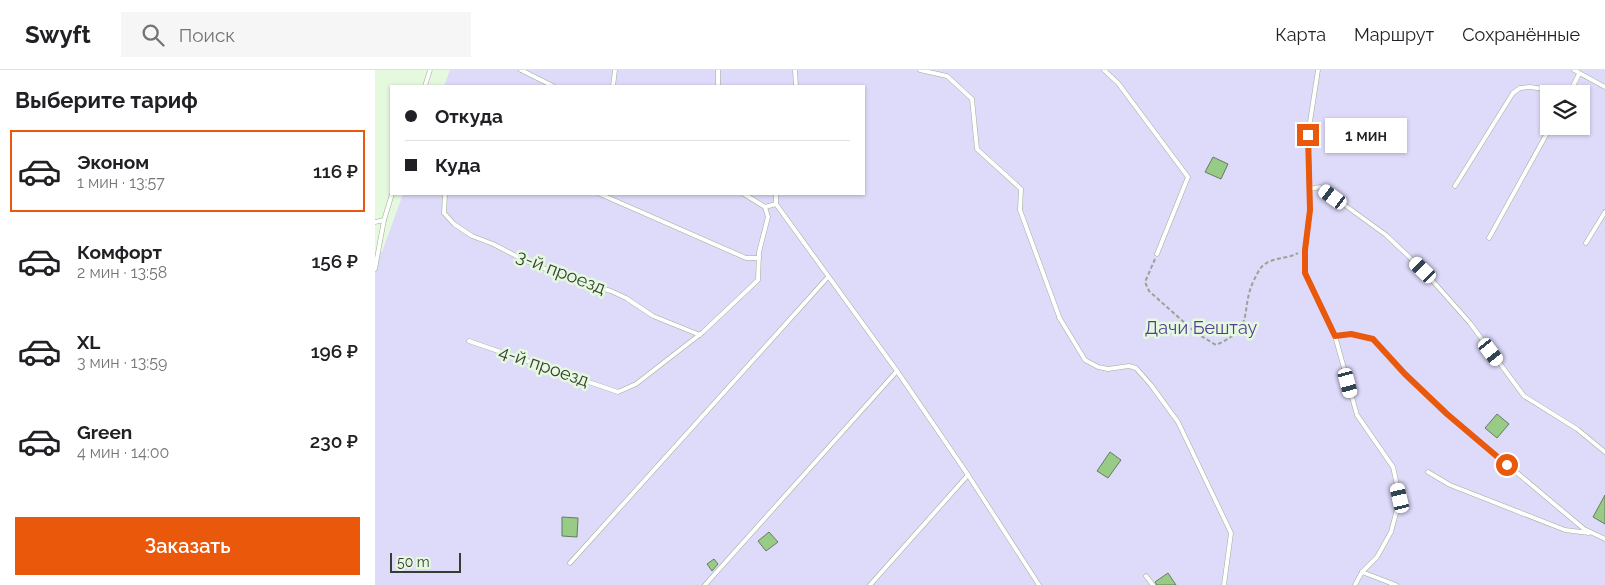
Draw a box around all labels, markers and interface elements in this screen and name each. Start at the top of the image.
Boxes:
search box [121,12,471,57]
text: Swyft [25,20,91,49]
icon: search [139,21,167,49]
text: Поиск [179,24,235,46]
text: Карта [1275,24,1326,45]
text: Маршрут [1354,24,1434,45]
text: Сохранённые [1462,24,1580,45]
map controls [1540,85,1590,135]
button: layers [1540,85,1590,135]
text: Выберите тариф [15,87,198,113]
text: Откуда [435,105,503,127]
callout: 1 мин [1325,118,1408,152]
route end [1297,124,1319,146]
text: 1 мин [1345,126,1387,145]
icon: car [17,149,62,194]
text: Эконом [77,151,149,173]
text: Куда [435,154,481,176]
text: 116 ₽ [313,160,358,182]
text: 1 мин · 13:57 [77,173,165,192]
car [1316,182,1349,212]
icon: car [17,239,62,284]
text: Комфорт [77,241,162,263]
street label: 3-й проезд [514,245,609,298]
text: 156 ₽ [311,250,358,272]
car [1407,254,1439,286]
text: 2 мин · 13:58 [77,263,167,282]
park label: Дачи Бештау [1145,317,1257,338]
icon: car [17,329,62,374]
text: XL [77,331,100,353]
car [1475,336,1506,368]
text: 196 ₽ [311,340,358,362]
street label: 4-й проезд [496,340,592,391]
text: 3 мин · 13:59 [77,353,167,372]
car [1336,367,1359,399]
icon: car [17,419,62,464]
text: Green [77,421,132,443]
text: 230 ₽ [310,430,358,452]
text: 4 мин · 14:00 [77,443,169,462]
route start [1496,454,1518,476]
car [1389,482,1410,514]
button: Заказать [15,517,360,575]
scale bar [390,550,461,573]
text: 50 m [397,554,430,570]

